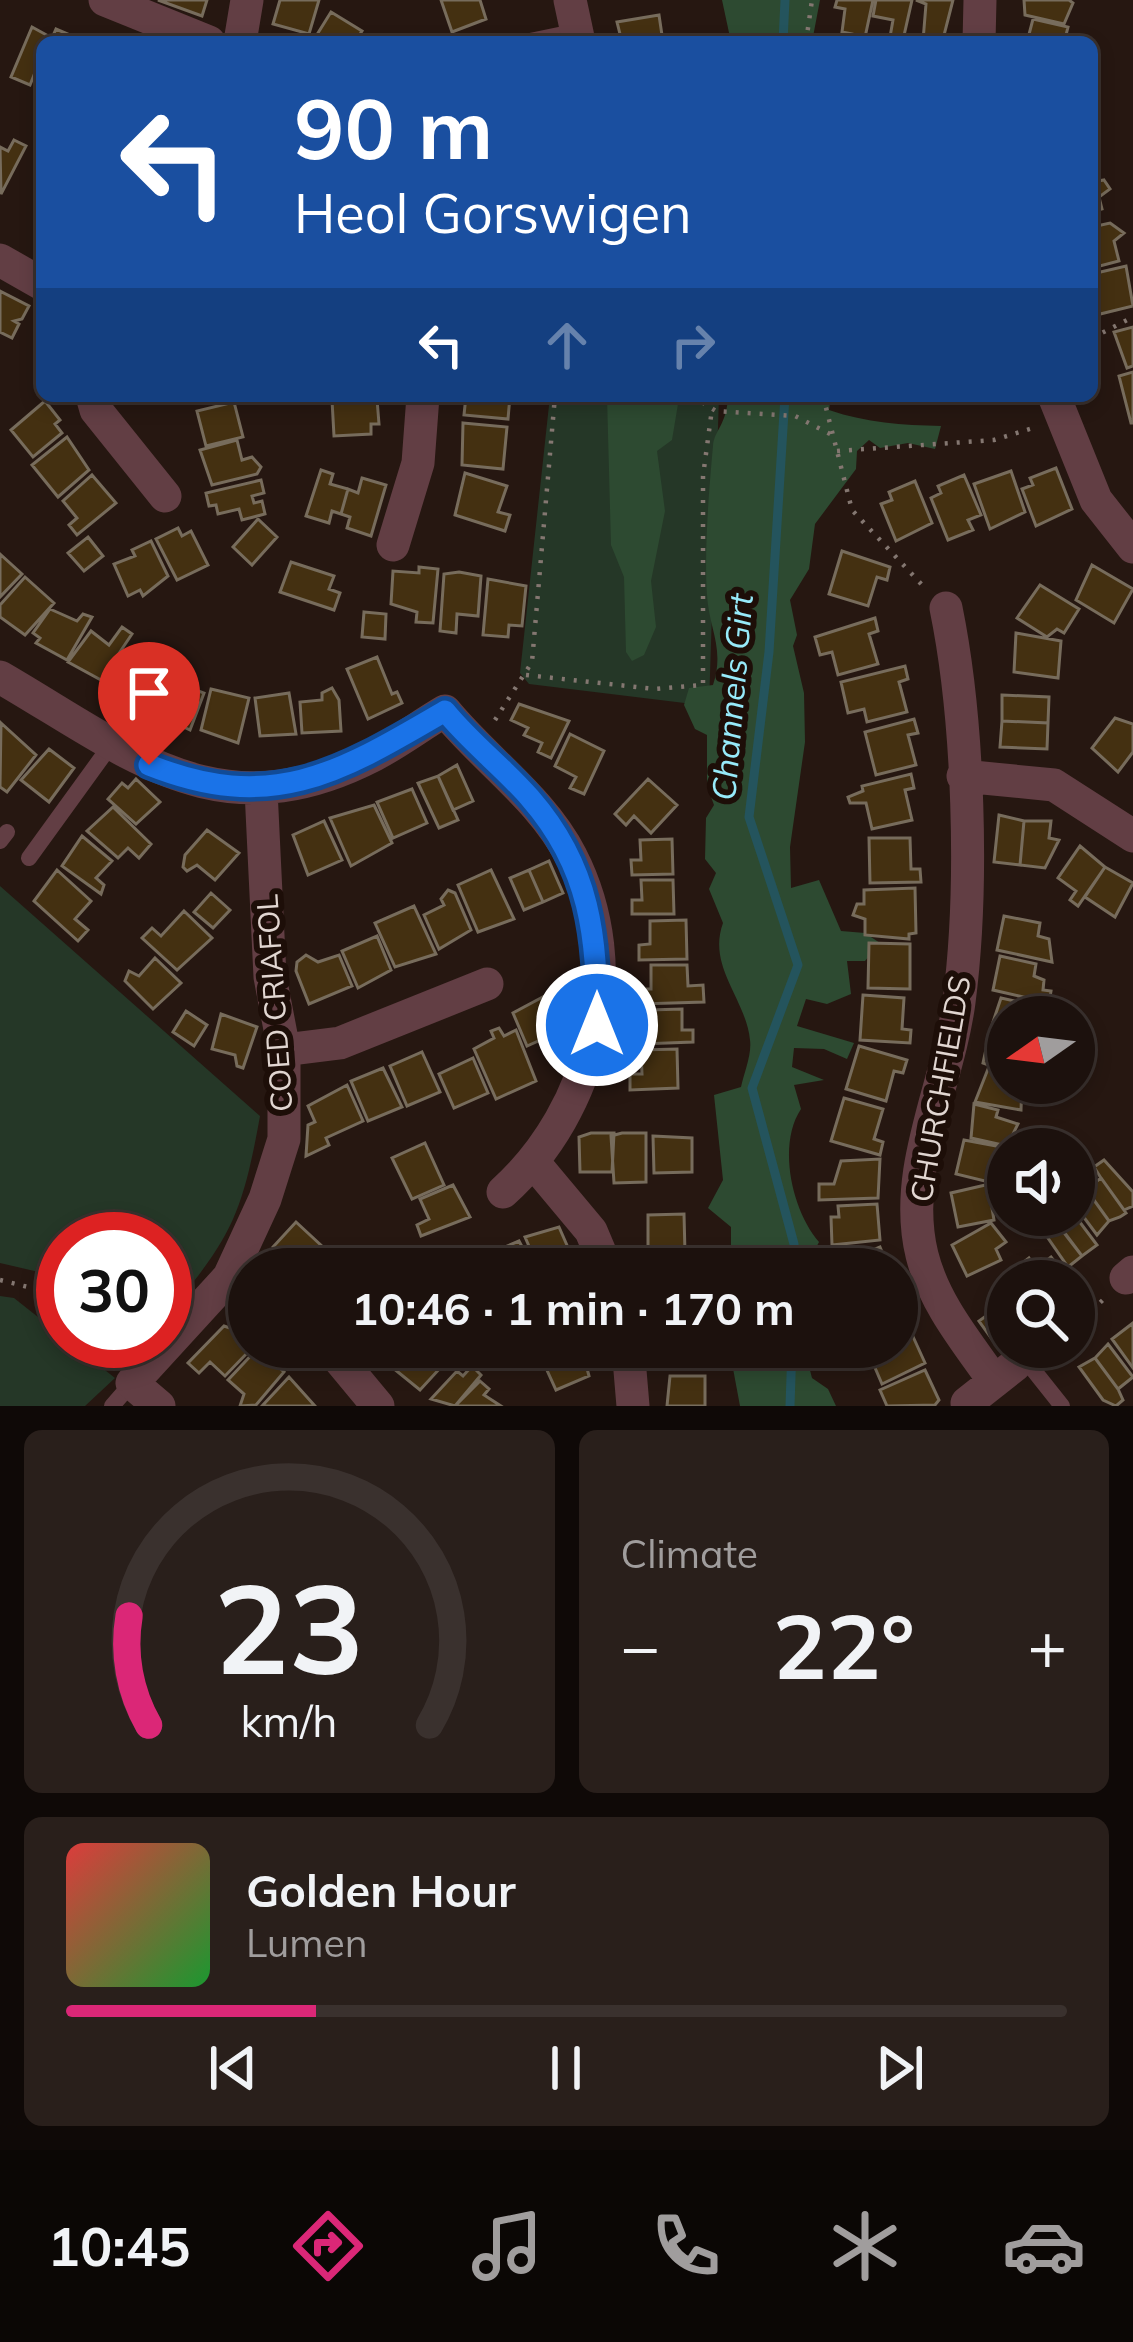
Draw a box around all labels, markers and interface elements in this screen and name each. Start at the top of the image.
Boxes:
text: 90 m [294,75,493,180]
icon: left [96,84,252,240]
text: Heol Gorswigen [294,179,692,247]
icon: left [408,312,474,378]
icon: ahead [534,312,600,378]
icon: right [660,312,726,378]
water label: Channels Girt [702,590,761,802]
pin [98,642,200,765]
icon: arrive [116,660,182,726]
street label: COED CRIAFOL [247,893,301,1113]
position arrow [534,962,660,1088]
street label: CHURCHFIELDS [901,973,979,1205]
north arrow [987,996,1095,1104]
map controls [987,996,1095,1368]
button: sound [987,1128,1095,1236]
speed limit sign: 30 [36,1212,192,1368]
button: search [987,1260,1095,1368]
text: 10:46 · 1 min · 170 m [351,1280,795,1336]
text: Climate [621,1529,758,1578]
text: 23 [214,1549,364,1705]
text: 22° [773,1589,915,1702]
text: − [621,1604,660,1687]
text: + [1027,1604,1067,1687]
text: km/h [241,1693,338,1747]
text: Golden Hour [246,1862,516,1918]
text: Lumen [246,1918,368,1967]
icon: previous [200,2035,266,2101]
icon: pause [533,2035,599,2101]
icon: next [867,2035,933,2101]
icon: directions [286,2204,370,2288]
icon: music [465,2204,549,2288]
icon: phone [644,2204,728,2288]
icon: climate [823,2204,907,2288]
icon: car [1002,2204,1086,2288]
text: 10:45 [48,2212,191,2280]

